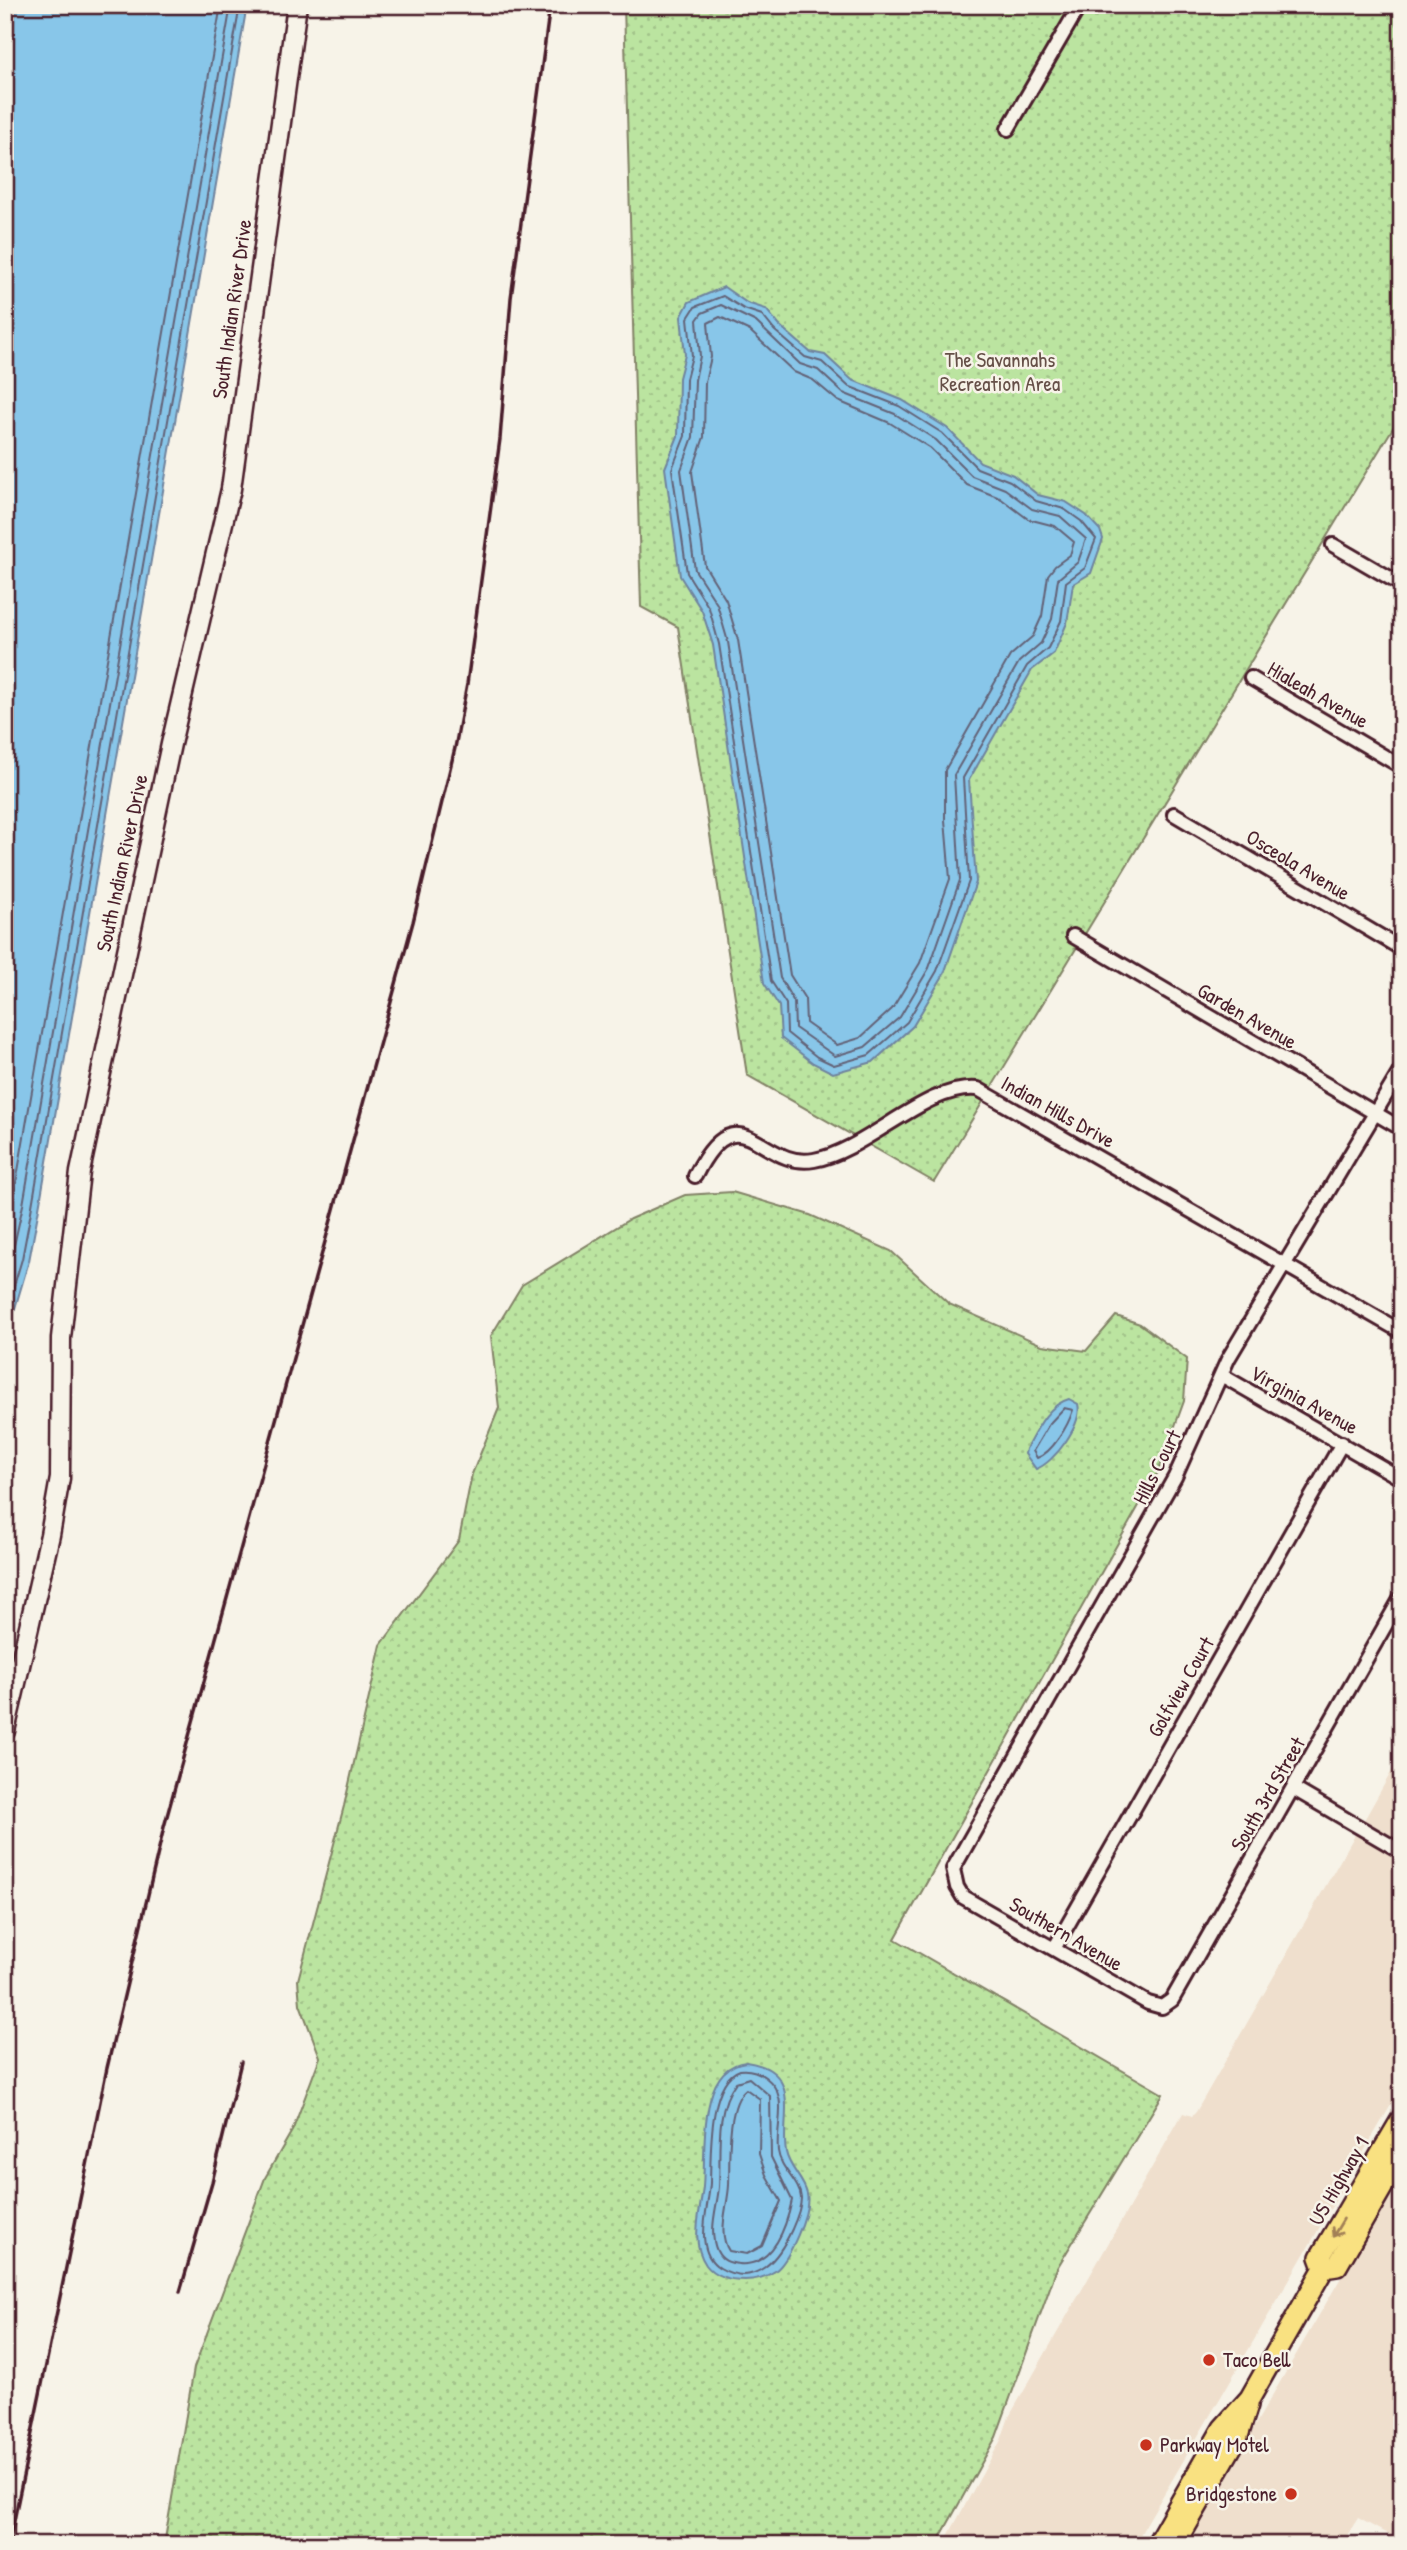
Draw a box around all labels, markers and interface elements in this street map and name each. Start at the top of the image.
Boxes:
street label: South Indian River Drive [205,217,258,400]
park label: The Savannahs Recreation Area [940,345,1060,398]
street label: Hialeah Avenue [1263,654,1374,735]
street label: South Indian River Drive [89,772,154,954]
street label: Osceola Avenue [1241,822,1356,907]
street label: Garden Avenue [1192,975,1302,1056]
street label: Indian Hills Drive [996,1068,1120,1155]
street label: Virginia Avenue [1245,1358,1363,1441]
street label: Hills Court [1125,1424,1188,1509]
street label: Golfview Court [1140,1631,1221,1742]
street label: South 3rd Street [1223,1731,1312,1856]
street label: Southern Avenue [1004,1889,1128,1978]
street label: US Highway 1 [1302,2131,1376,2230]
one-way arrow [1330,2218,1344,2238]
place label: Taco Bell [1223,2345,1292,2374]
marker: Taco Bell [1201,2352,1217,2368]
place label: Parkway Motel [1160,2430,1269,2459]
marker: Parkway Motel [1138,2437,1154,2453]
place label: Bridgestone [1186,2479,1277,2508]
marker: Bridgestone [1283,2486,1299,2502]

